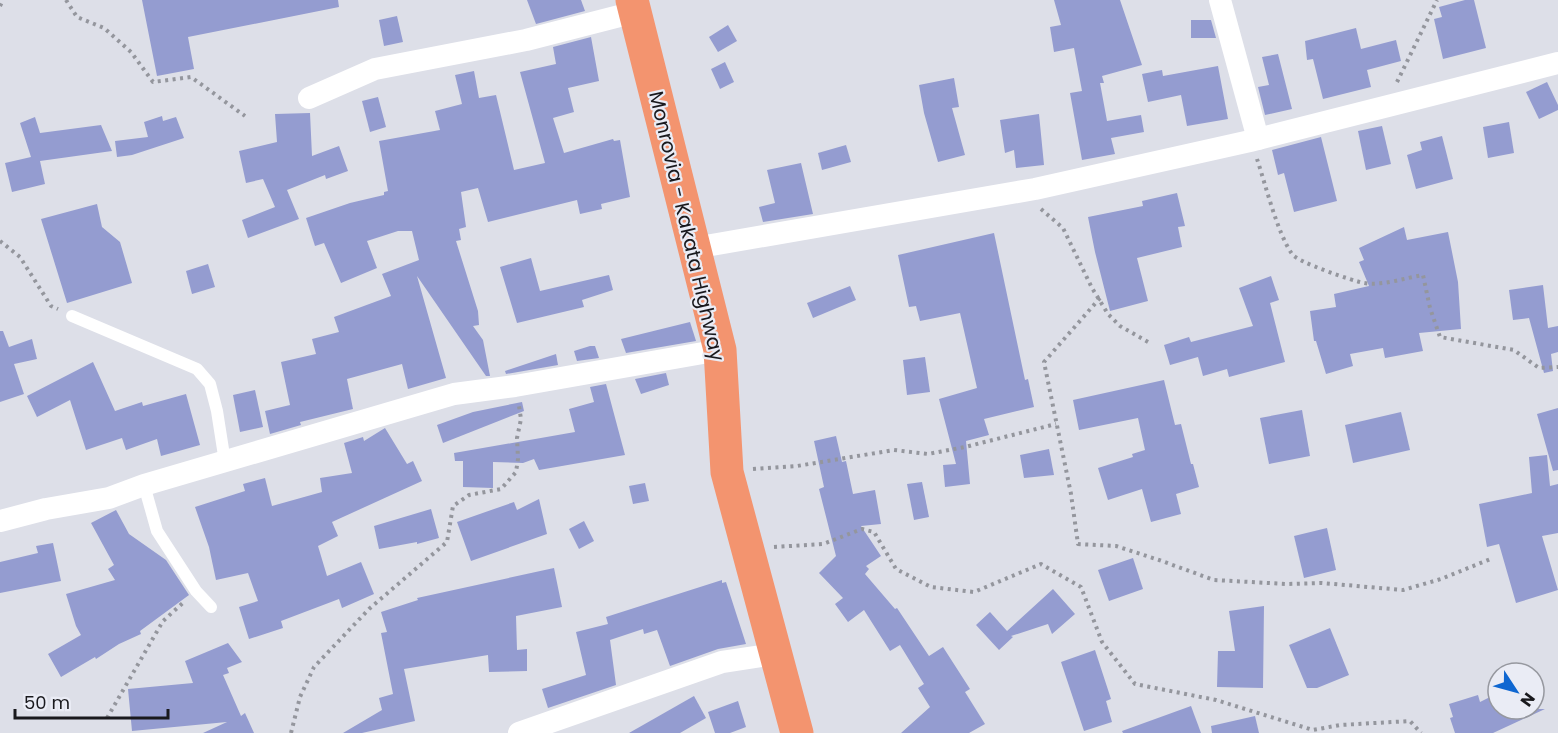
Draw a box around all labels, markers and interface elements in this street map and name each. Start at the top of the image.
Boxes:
street label: Monrovia - Kakata Highway [642,88,732,364]
north arrow [1486,661,1546,721]
scale bar [15,682,168,720]
text: N [1515,688,1541,711]
text: 50 m [24,690,70,715]

